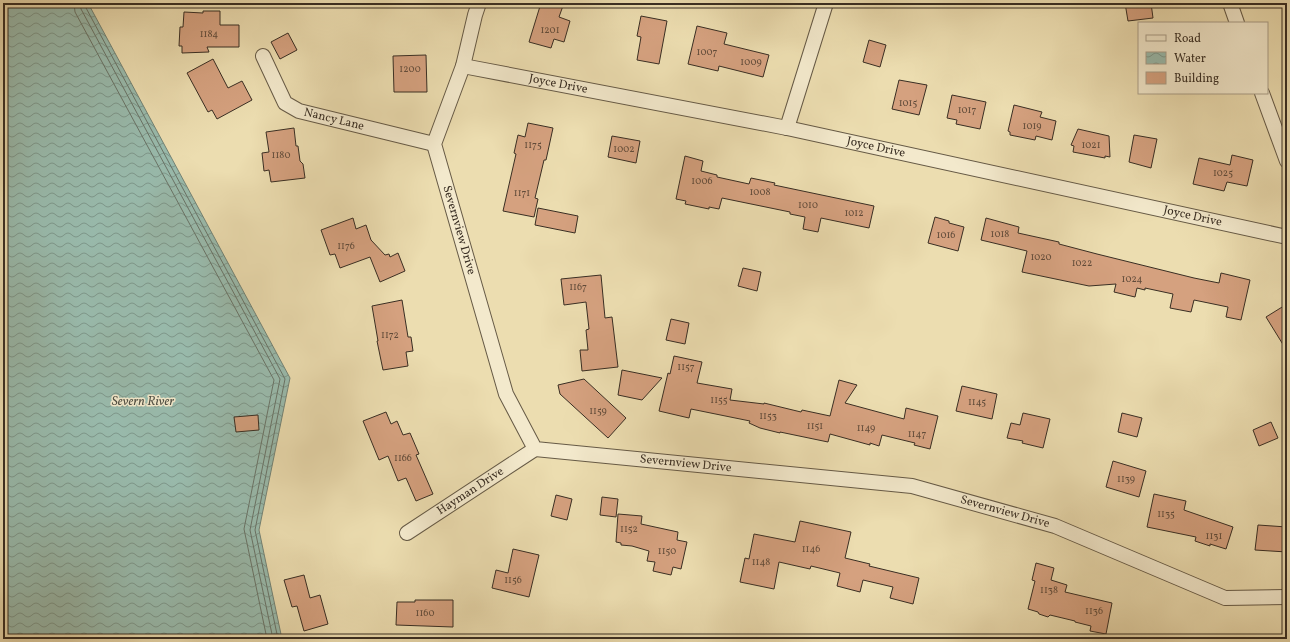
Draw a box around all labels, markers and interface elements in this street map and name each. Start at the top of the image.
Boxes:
legend [1138,22,1268,94]
house number: 1201 [540,23,560,37]
house number: 1184 [200,27,218,41]
text: Road [1174,31,1201,47]
house number: 1007 [697,45,718,59]
text: Water [1174,51,1206,67]
house number: 1009 [740,55,762,69]
house number: 1200 [399,62,421,76]
street label: Joyce Drive [528,71,589,98]
text: Building [1174,71,1219,87]
house number: 1015 [899,96,917,110]
house number: 1017 [958,103,976,117]
street label: Nancy Lane [302,104,366,135]
house number: 1019 [1023,119,1041,133]
street label: Joyce Drive [845,133,907,162]
house number: 1175 [524,138,542,152]
house number: 1021 [1081,138,1101,152]
house number: 1002 [613,142,635,156]
house number: 1180 [272,148,290,162]
house number: 1025 [1213,166,1233,180]
house number: 1006 [691,174,713,188]
street label: Severnview Drive [438,184,479,277]
house number: 1008 [749,185,771,199]
house number: 1171 [514,186,530,200]
house number: 1010 [798,198,818,212]
street label: Joyce Drive [1162,202,1224,231]
house number: 1012 [844,206,864,220]
house number: 1018 [991,227,1009,241]
house number: 1016 [937,228,955,242]
house number: 1176 [337,239,355,253]
house number: 1020 [1030,250,1052,264]
house number: 1022 [1072,256,1092,270]
house number: 1024 [1122,272,1142,286]
house number: 1167 [569,280,587,294]
house number: 1172 [381,328,399,342]
house number: 1157 [677,360,695,374]
water label: Severn River [112,393,174,411]
house number: 1155 [710,393,728,407]
house number: 1145 [968,395,986,409]
house number: 1159 [589,404,607,418]
house number: 1153 [759,409,777,423]
house number: 1151 [807,419,823,433]
house number: 1149 [857,421,875,435]
house number: 1147 [908,427,926,441]
house number: 1166 [394,451,412,465]
street label: Severnview Drive [639,451,733,476]
street label: Hayman Drive [434,463,507,519]
house number: 1139 [1117,472,1135,486]
street label: Severnview Drive [959,492,1052,532]
house number: 1135 [1157,507,1175,521]
house number: 1152 [620,522,638,536]
house number: 1131 [1206,529,1222,543]
house number: 1146 [802,542,820,556]
house number: 1150 [658,544,676,558]
house number: 1148 [752,555,770,569]
house number: 1156 [504,573,522,587]
house number: 1138 [1040,583,1058,597]
house number: 1136 [1085,604,1103,618]
house number: 1160 [416,606,434,620]

